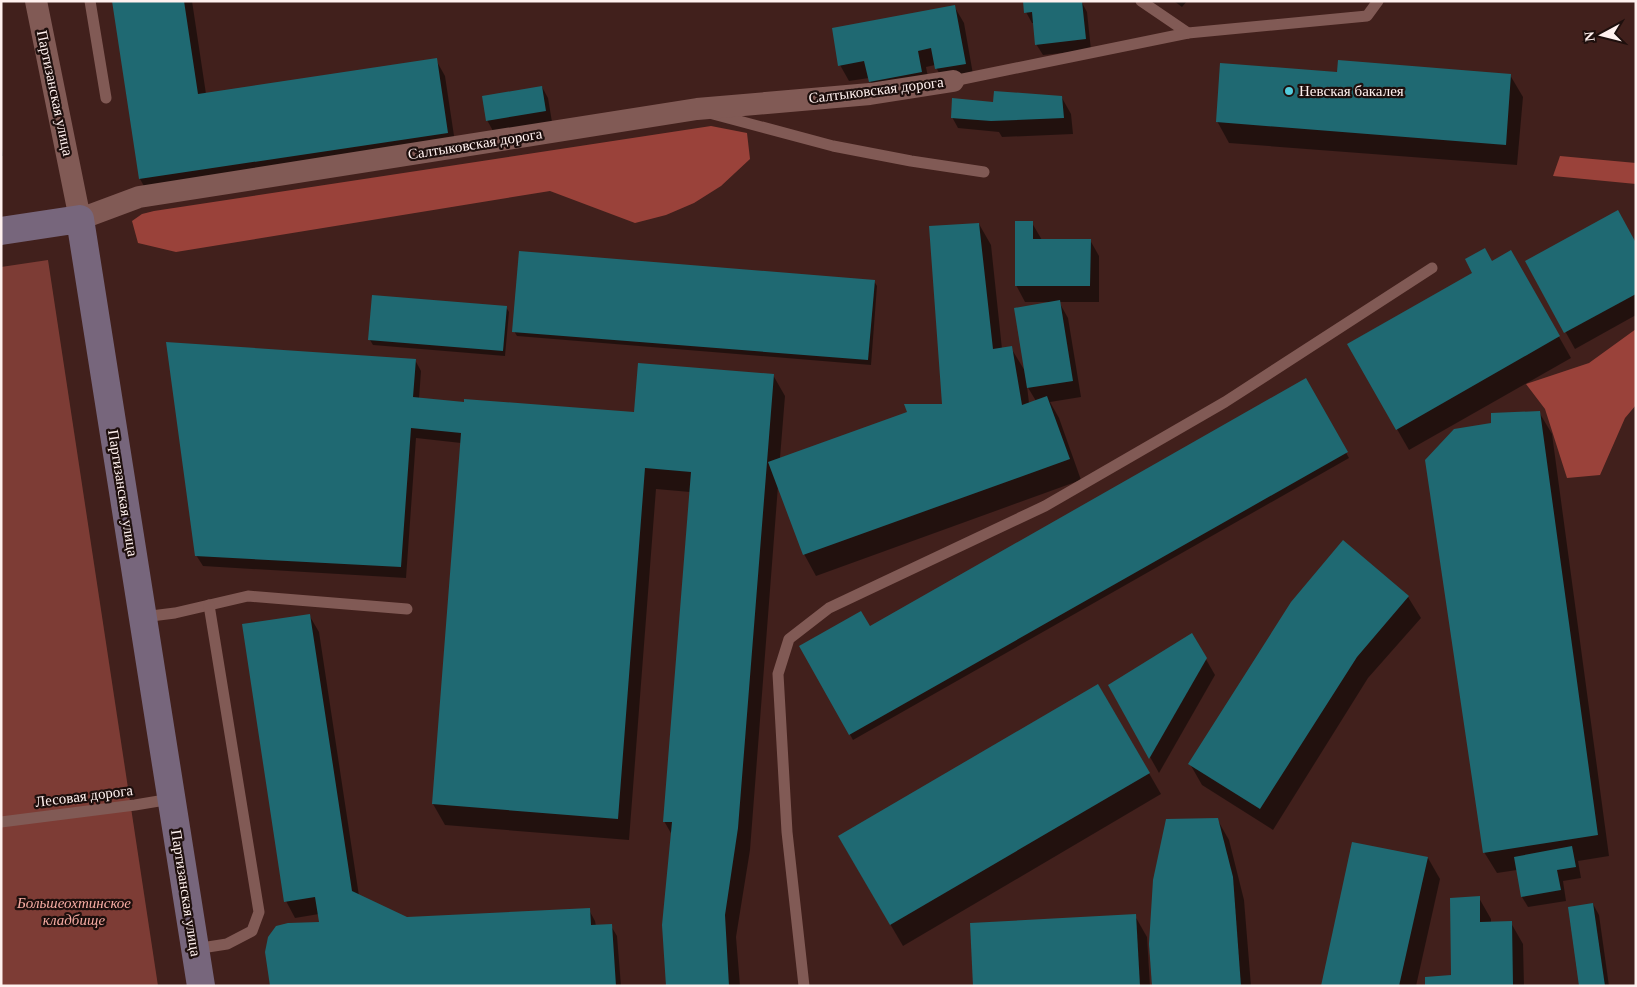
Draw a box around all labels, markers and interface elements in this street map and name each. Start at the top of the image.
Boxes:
north arrow [1577,10,1627,60]
street label: Партизанская улица [34,29,76,158]
text: N [1582,31,1598,42]
street label: Салтыковская дорога [808,74,945,106]
place label: Невская бакалея [1299,83,1404,99]
marker: Невская бакалея [1283,85,1295,97]
street label: Салтыковская дорога [407,125,544,163]
street label: Партизанская улица [105,429,141,558]
street label: Лесовая дорога [34,782,134,810]
street label: Партизанская улица [168,829,204,958]
park label: Большеохтинское кладбище [16,895,131,928]

